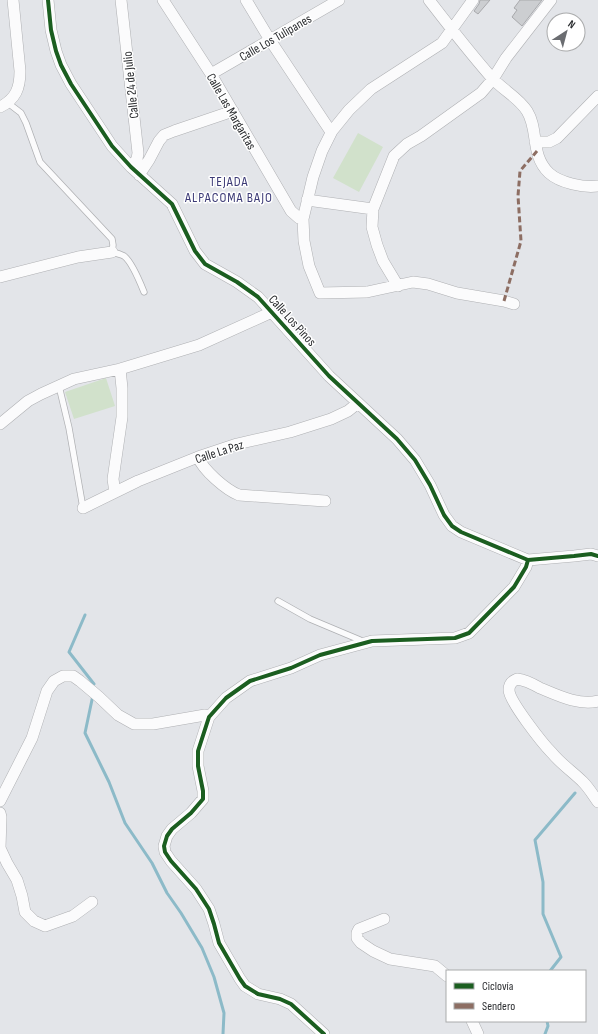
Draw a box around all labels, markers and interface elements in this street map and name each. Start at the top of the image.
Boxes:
street label: Calle Los Tulipanes [237,11,315,65]
north arrow [546,12,586,52]
text: N [565,17,578,31]
street label: Calle 24 de Julio [120,51,142,119]
street label: Calle Las Margaritas [203,70,260,153]
district label: TEJADA ALPACOMA BAJO [184,173,273,206]
street label: Calle Los Pinos [265,292,320,350]
street label: Calle La Paz [193,437,246,467]
legend [446,970,586,1022]
text: Ciclovía [482,979,514,994]
text: Sendero [482,999,515,1014]

